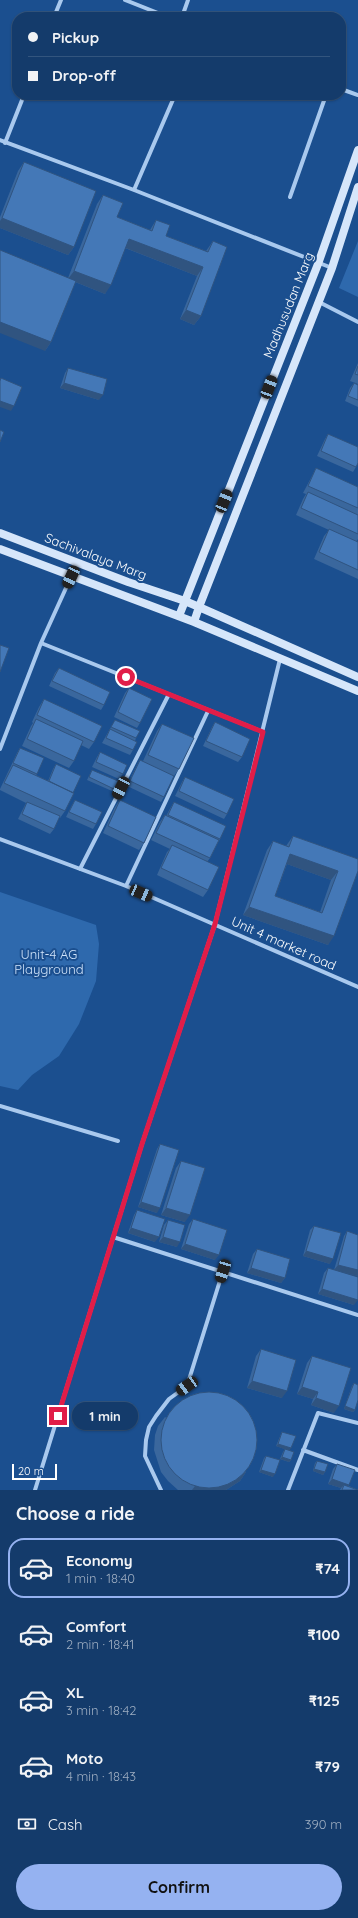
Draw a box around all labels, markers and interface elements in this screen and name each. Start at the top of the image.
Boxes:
text: Pickup [52,28,99,47]
text: Drop-off [52,66,116,85]
street label: Madhusudan Marg [259,250,317,360]
car [259,374,279,400]
car [214,488,234,514]
street label: Sachivalaya Marg [43,529,149,583]
car [60,564,82,590]
route start [117,668,135,686]
car [110,775,132,801]
car [128,883,154,903]
street label: Unit 4 market road [229,913,339,973]
park label: Unit-4 AG Playground [14,946,84,977]
car [214,1258,232,1284]
car [174,1374,200,1398]
callout: 1 min [72,1402,138,1430]
route end [49,1407,67,1425]
text: 1 min [89,1408,121,1424]
scale bar [12,1462,57,1481]
text: 20 m [18,1464,44,1478]
text: Choose a ride [16,1502,135,1525]
icon: car [18,1550,54,1586]
text: Economy [66,1551,133,1570]
text: ₹74 [315,1559,340,1578]
text: 1 min · 18:40 [66,1570,135,1586]
icon: car [18,1616,54,1652]
text: Comfort [66,1617,127,1636]
text: ₹100 [307,1625,340,1644]
text: 2 min · 18:41 [66,1636,134,1652]
icon: car [18,1682,54,1718]
text: XL [66,1683,84,1702]
text: ₹125 [309,1691,340,1710]
text: 3 min · 18:42 [66,1702,136,1718]
icon: car [18,1748,54,1784]
text: Moto [66,1749,103,1768]
text: ₹79 [315,1757,340,1776]
text: 4 min · 18:43 [66,1768,136,1784]
icon: cash [16,1813,38,1835]
text: Cash [48,1815,82,1834]
text: 390 m [305,1816,342,1832]
button: Confirm [16,1864,342,1910]

